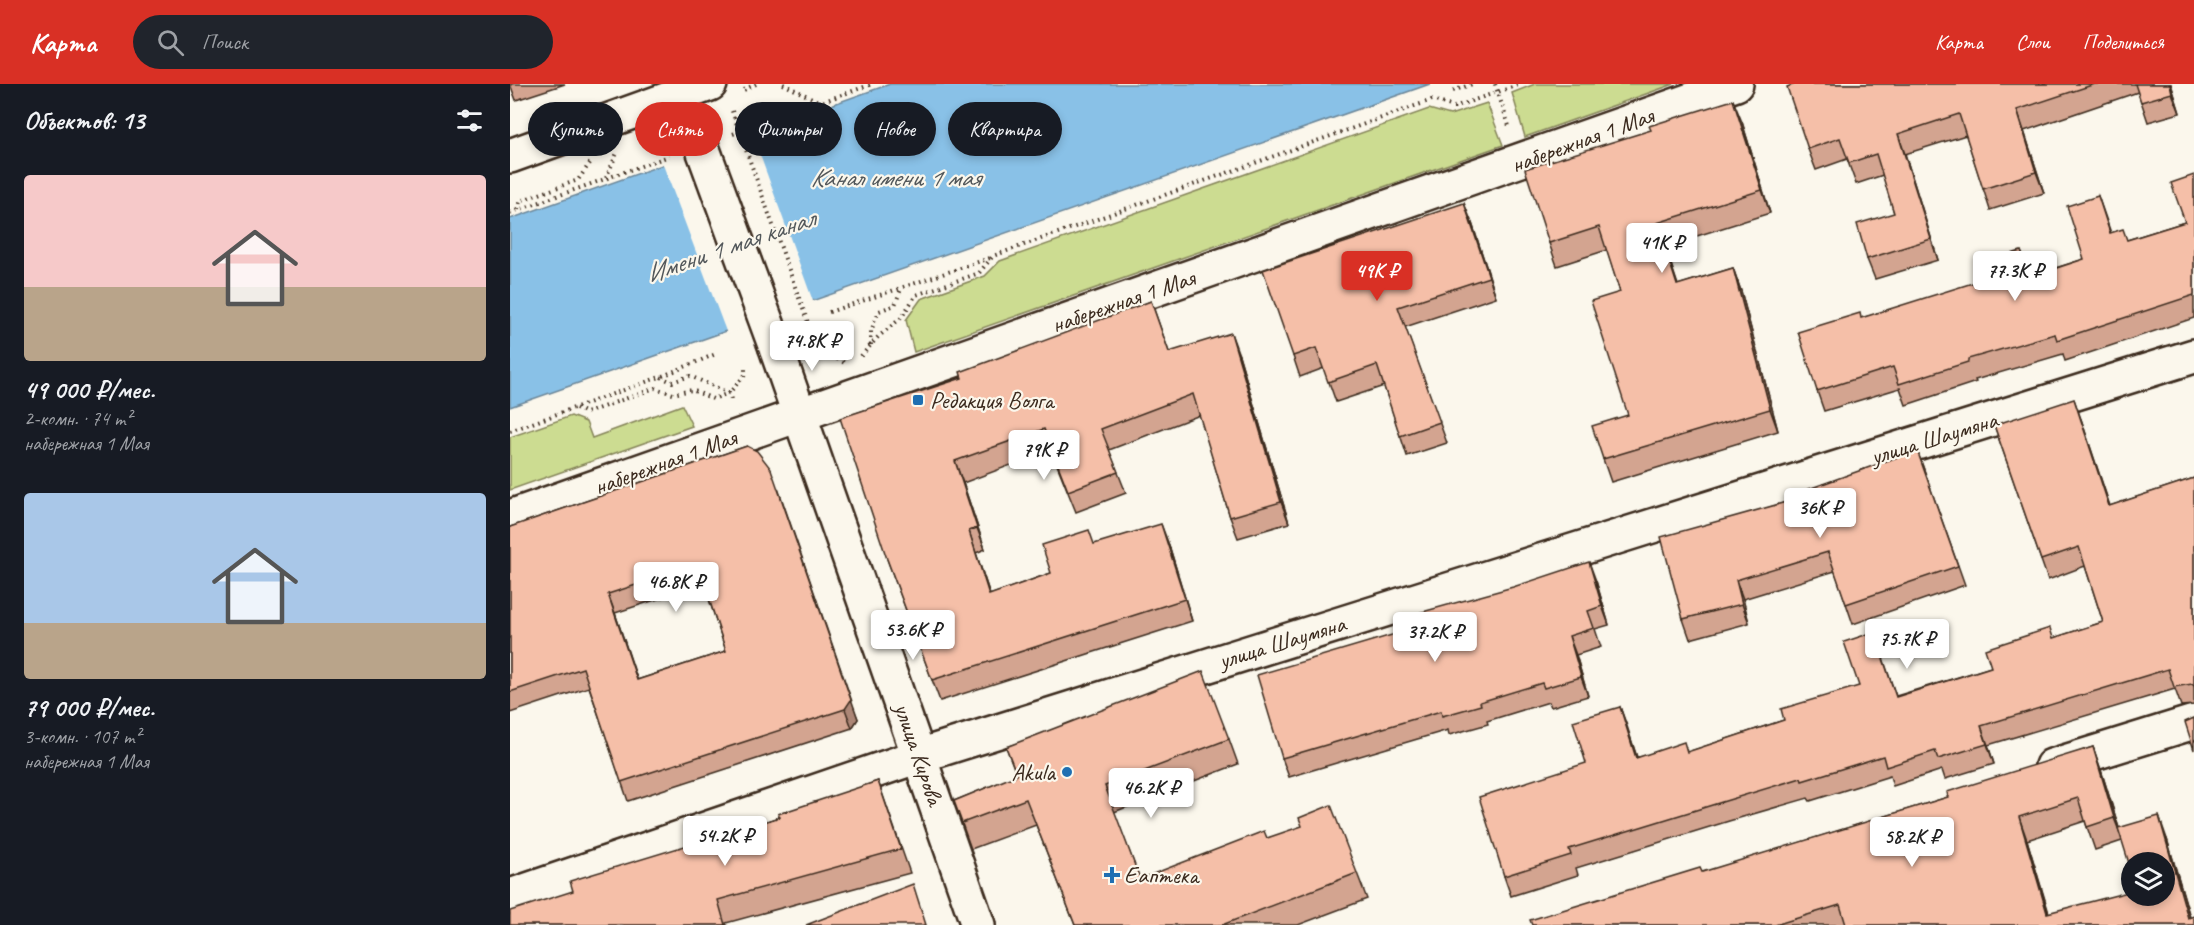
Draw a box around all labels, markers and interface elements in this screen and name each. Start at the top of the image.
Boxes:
search box [133,15,553,69]
text: Карта [30,25,97,60]
icon: search [154,26,187,59]
text: Поиск [202,28,248,56]
text: Карта [1935,29,1983,55]
text: Слои [2016,29,2050,55]
text: Поделиться [2083,29,2164,55]
street label: набережная 1 Мая [1507,100,1659,180]
chip: Купить [528,102,623,156]
chip: Снять [635,102,723,156]
chip: Фильтры [735,102,842,156]
chip: Новое [854,102,936,156]
chip: Квартира [948,102,1062,156]
text: Объектов: 13 [24,104,144,137]
icon: filters [453,104,486,137]
water label: Канал имени 1 мая [810,161,984,194]
water label: Имени 1 мая канал [641,200,822,290]
icon: home [201,214,309,322]
pin: 41K ₽ [1620,223,1704,274]
text: 41K ₽ [1640,230,1684,255]
pin: 49K ₽ [1335,251,1419,302]
pin: 77.3K ₽ [1960,251,2070,302]
text: 49K ₽ [1355,258,1399,283]
text: 77.3K ₽ [1987,258,2043,283]
street label: набережная 1 Мая [1047,262,1200,340]
pin: 74.8K ₽ [757,321,867,372]
text: 74.8K ₽ [784,328,840,353]
text: 49 000 ₽/мес. [24,373,155,406]
place label: Редакция Волга [930,385,1055,415]
marker: Редакция Волга [911,393,925,407]
street label: улица Шаумяна [1865,404,2003,472]
text: 2-комн. · 74 m² [24,406,132,431]
street label: набережная 1 Мая [590,422,742,502]
pin: 79K ₽ [1002,430,1086,481]
text: набережная 1 Мая [24,431,149,456]
text: 79K ₽ [1022,437,1066,462]
pin: 36K ₽ [1778,488,1862,539]
text: 36K ₽ [1798,495,1842,520]
icon: home [201,532,309,640]
pin: 46.8K ₽ [621,562,731,613]
text: 46.8K ₽ [648,569,704,594]
street label: улица Шаумяна [1213,608,1351,676]
pin: 53.6K ₽ [858,610,968,661]
pin: 37.2K ₽ [1380,612,1490,663]
text: 53.6K ₽ [885,617,941,642]
text: 37.2K ₽ [1407,619,1463,644]
pin: 75.7K ₽ [1852,619,1962,670]
text: 75.7K ₽ [1879,626,1935,651]
text: 79 000 ₽/мес. [24,691,155,724]
street label: улица Кирова [887,697,951,811]
text: 3-комн. · 107 m² [24,724,141,749]
text: набережная 1 Мая [24,749,149,774]
place label: Akula [1011,757,1056,787]
marker: Akula [1060,765,1074,779]
pin: 46.2K ₽ [1096,768,1206,819]
text: 46.2K ₽ [1123,775,1179,800]
pin: 54.2K ₽ [670,816,780,867]
pin: 58.2K ₽ [1857,817,1967,868]
text: 54.2K ₽ [697,823,753,848]
text: 58.2K ₽ [1884,824,1940,849]
map controls [2121,852,2175,906]
button: layers [2121,852,2175,906]
place label: Еаптека [1124,860,1200,890]
marker: Еаптека [1105,868,1119,882]

